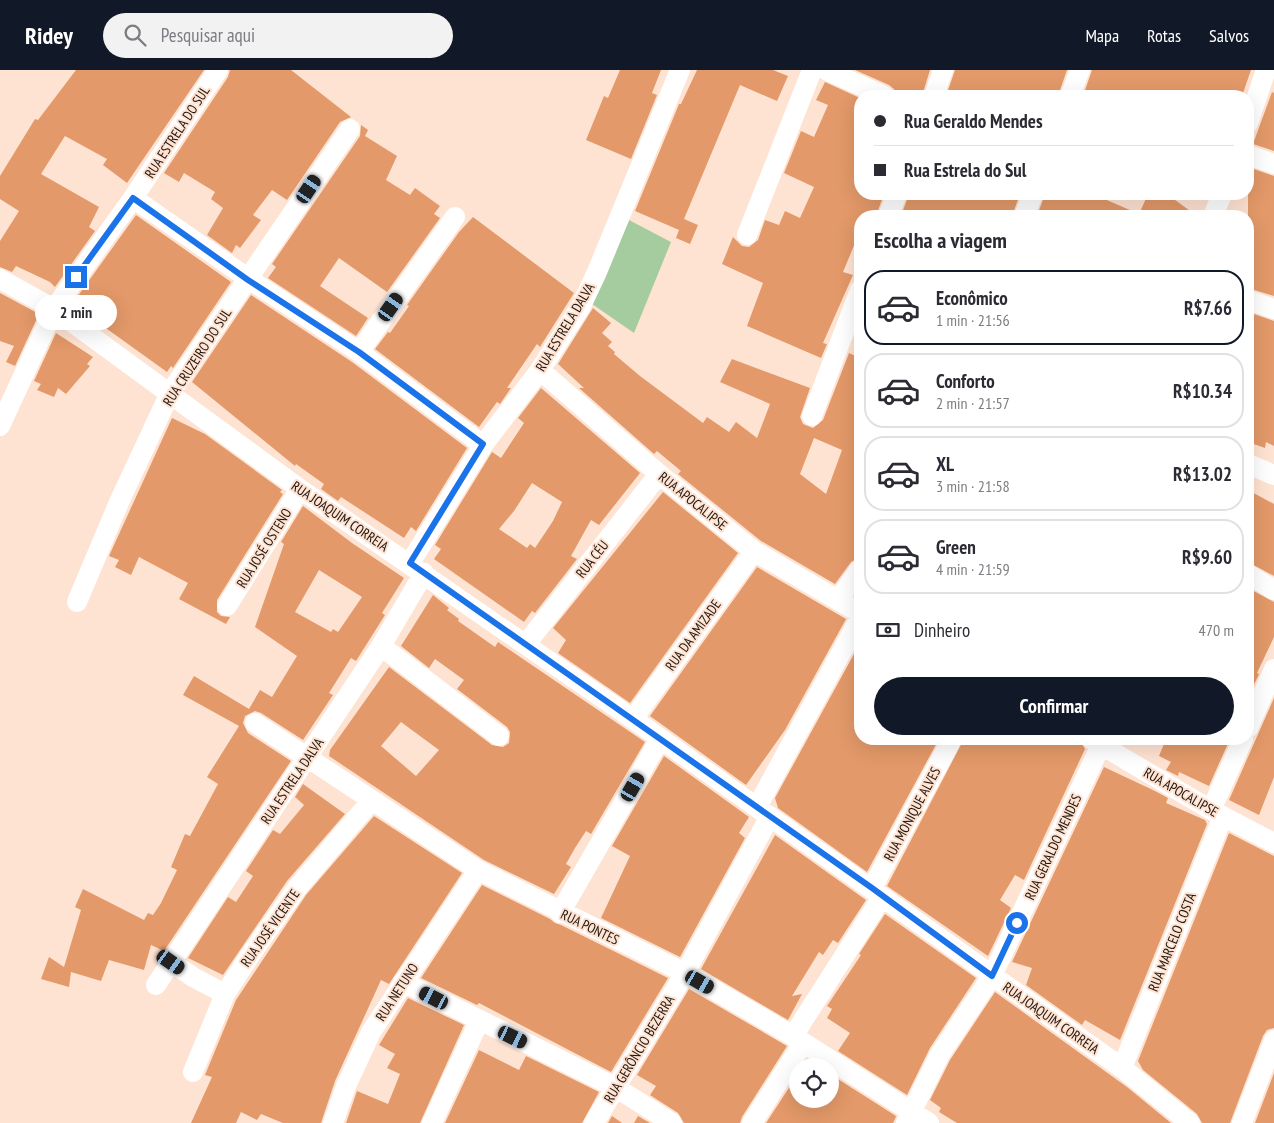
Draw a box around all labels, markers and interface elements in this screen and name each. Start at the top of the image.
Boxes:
search box [103,13,453,58]
text: Ridey [25,20,73,51]
icon: search [121,21,149,49]
text: Pesquisar aqui [161,23,255,47]
text: Mapa [1085,24,1119,47]
text: Rotas [1147,24,1181,47]
text: Salvos [1209,24,1249,47]
street label: RUA ESTRELA DO SUL [141,82,214,181]
text: Rua Geraldo Mendes [904,109,1043,133]
text: Rua Estrela do Sul [904,158,1026,182]
car [294,172,323,206]
text: Escolha a viagem [874,226,1007,254]
route end [65,266,87,288]
street label: RUA ESTRELA DALVA [532,279,599,375]
icon: car [876,285,921,330]
text: Econômico [936,286,1008,310]
car [376,290,405,324]
callout: 2 min [35,294,117,330]
text: R$7.66 [1184,296,1232,320]
text: 2 min [60,302,92,322]
street label: RUA CRUZEIRO DO SUL [159,305,235,409]
text: 1 min · 21:56 [936,310,1010,330]
icon: car [876,368,921,413]
text: Conforto [936,369,995,393]
text: R$10.34 [1173,379,1232,403]
text: 2 min · 21:57 [936,393,1010,413]
icon: car [876,451,921,496]
text: XL [936,452,954,476]
text: R$13.02 [1173,462,1232,486]
street label: RUA APOCALIPSE [655,468,731,534]
text: 3 min · 21:58 [936,476,1010,496]
street label: RUA JOAQUIM CORREIA [288,477,392,555]
street label: RUA JOSÉ OSTENO [232,505,296,591]
icon: car [876,534,921,579]
text: Green [936,535,976,559]
street label: RUA CÉU [572,537,612,581]
text: R$9.60 [1182,545,1232,569]
text: 4 min · 21:59 [936,559,1010,579]
street label: RUA DA AMIZADE [661,596,725,674]
icon: cash [874,616,902,644]
text: Dinheiro [914,618,970,642]
text: 470 m [1199,620,1234,640]
button: Confirmar [874,677,1234,735]
street label: RUA ESTRELA DALVA [257,734,328,827]
street label: RUA APOCALIPSE [1140,763,1222,821]
street label: RUA MONIQUE ALVES [880,764,944,864]
car [619,770,646,804]
street label: RUA GERALDO MENDES [1021,791,1085,903]
street label: RUA JOSÉ VICENTE [237,886,303,970]
street label: RUA MARCELO COSTA [1144,890,1200,994]
street label: RUA PONTES [558,905,622,949]
route start [1006,912,1028,934]
car [154,947,187,977]
street label: RUA NETUNO [372,959,423,1024]
car [683,968,716,996]
street label: RUA JOAQUIM CORREIA [999,978,1103,1058]
car [417,985,450,1011]
street label: RUA GERÔNCIO BEZERRA [600,992,678,1106]
car [496,1024,529,1050]
map controls [789,1058,839,1108]
button: locate [789,1058,839,1108]

